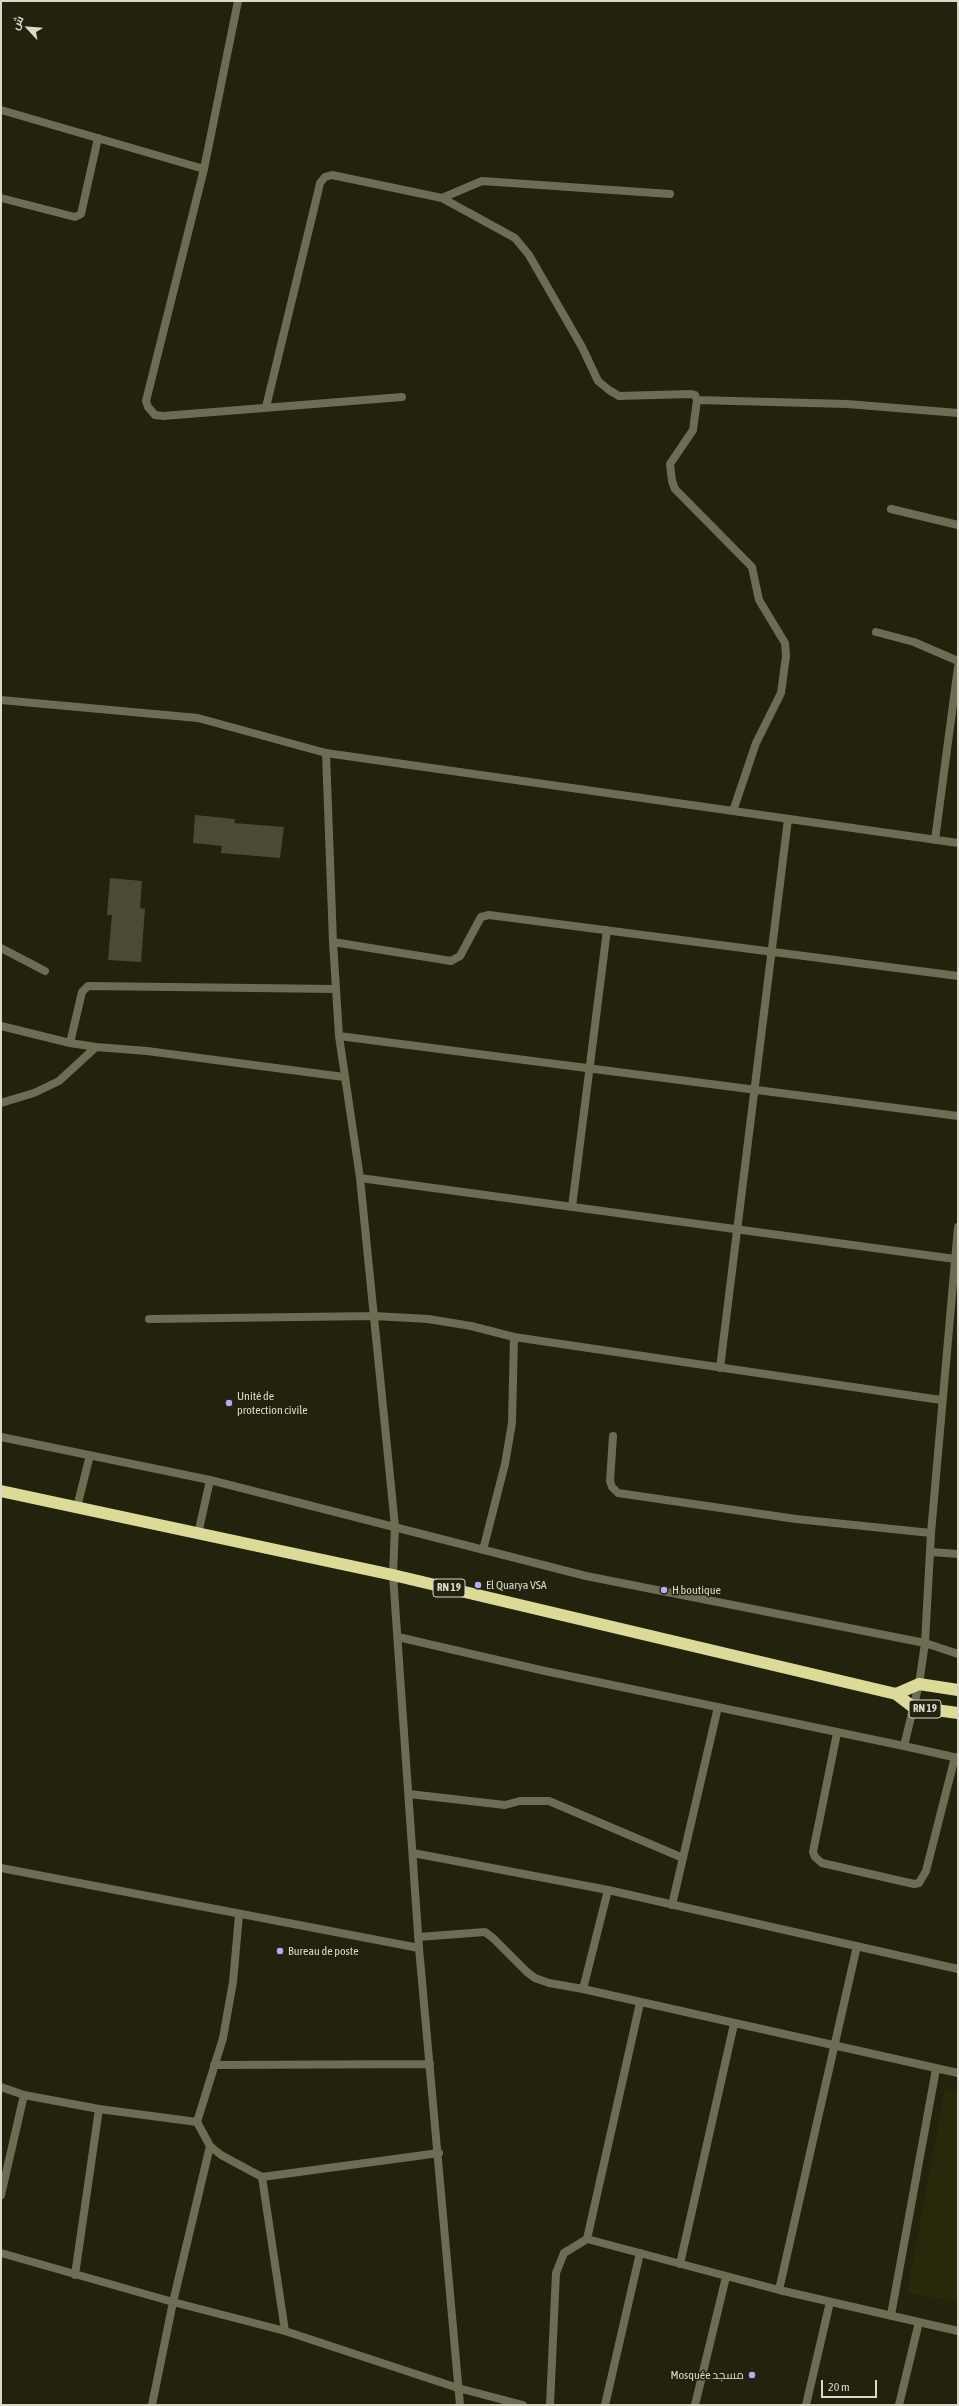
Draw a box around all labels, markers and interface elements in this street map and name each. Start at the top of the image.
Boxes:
north arrow [8,8,48,48]
text: ش [9,14,26,32]
place label: Unité de protection civile [237,1389,308,1417]
marker: Unité de protection civile [224,1398,234,1408]
place label: El Quarya VSA [486,1578,547,1592]
road number: RN 19 [433,1579,465,1597]
marker: El Quarya VSA [473,1580,483,1590]
place label: H boutique [672,1583,721,1597]
marker: H boutique [659,1585,669,1595]
road number: RN 19 [909,1700,941,1718]
place label: Bureau de poste [288,1944,359,1958]
marker: Bureau de poste [275,1946,285,1956]
place label: Mosquée مسجد [670,2368,744,2382]
marker: Mosquée مسجد [747,2370,757,2380]
scale bar [823,2372,879,2398]
text: 20 m [828,2380,850,2394]

